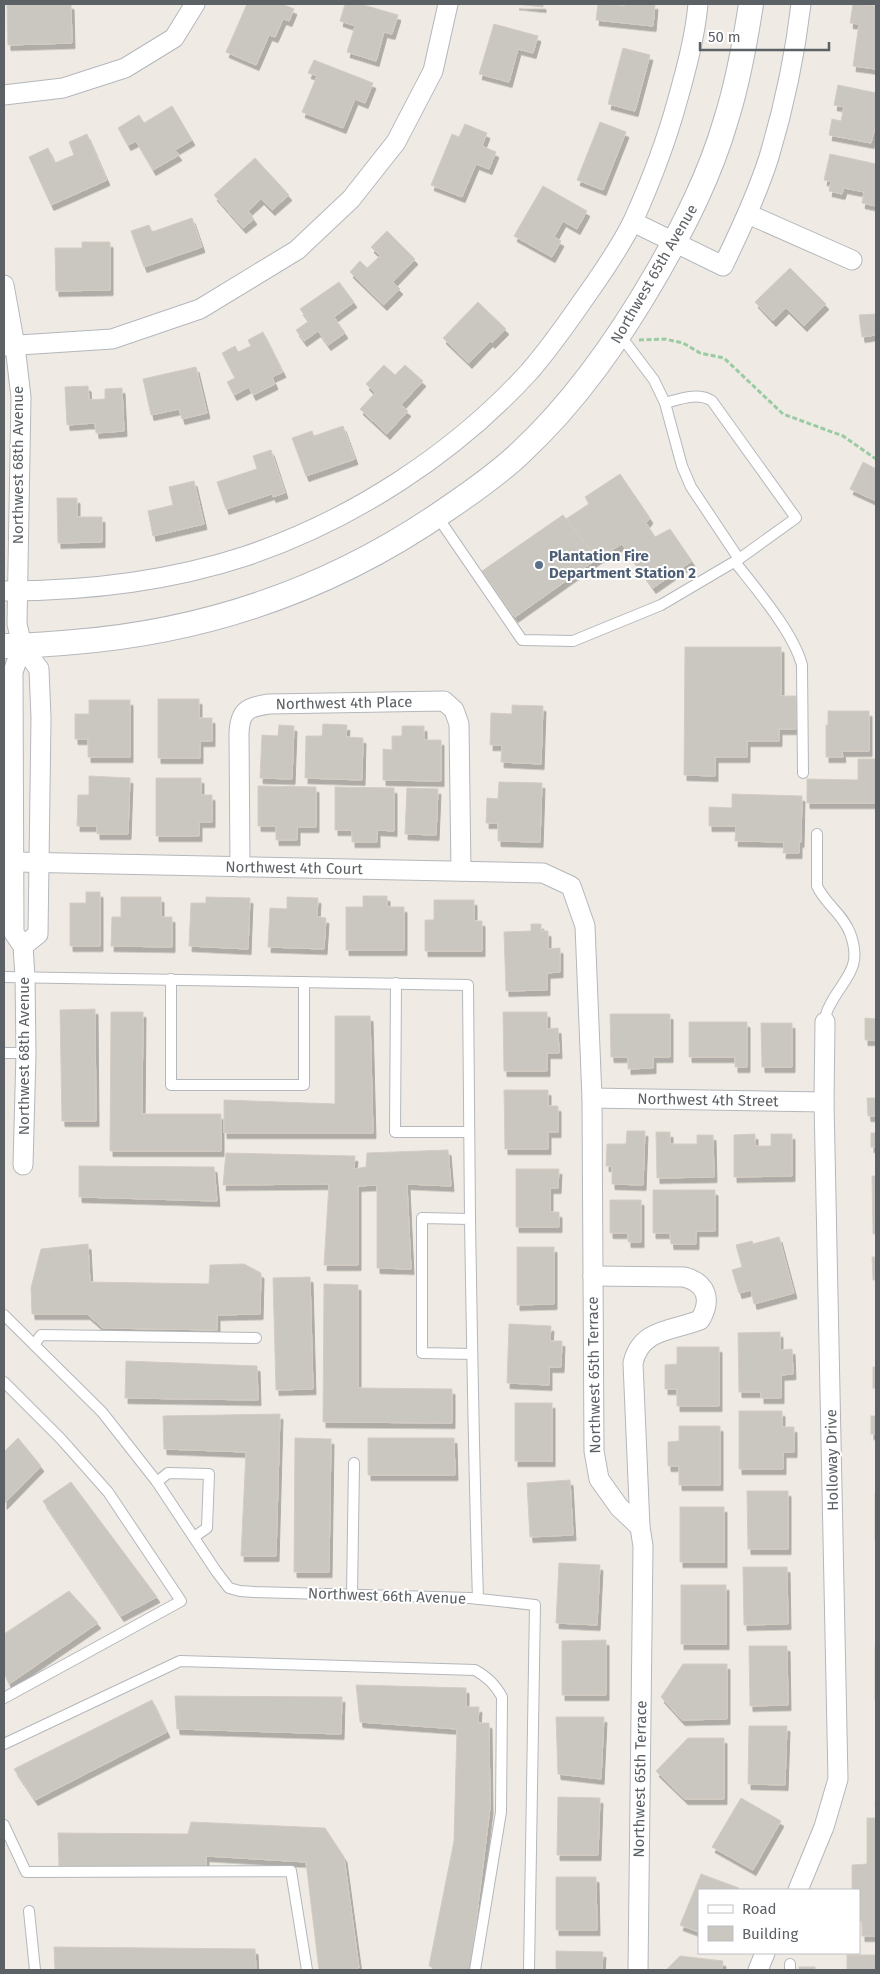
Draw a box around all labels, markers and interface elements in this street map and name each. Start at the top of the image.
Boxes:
scale bar [700,20,829,52]
text: 50 m [708,28,741,46]
street label: Northwest 65th Avenue [607,201,701,347]
street label: Northwest 68th Avenue [9,386,27,544]
place label: Plantation Fire Department Station 2 [549,547,696,582]
marker: Plantation Fire Department Station 2 [533,559,545,571]
street label: Northwest 4th Place [276,693,412,713]
street label: Northwest 4th Court [225,858,363,878]
street label: Northwest 68th Avenue [15,977,33,1135]
street label: Northwest 4th Street [637,1090,779,1110]
street label: Northwest 65th Terrace [584,1296,604,1454]
street label: Holloway Drive [822,1409,842,1511]
street label: Northwest 66th Avenue [308,1584,466,1608]
street label: Northwest 65th Terrace [630,1700,650,1858]
legend [698,1889,860,1954]
text: Road [742,1900,777,1918]
text: Building [742,1925,798,1943]

